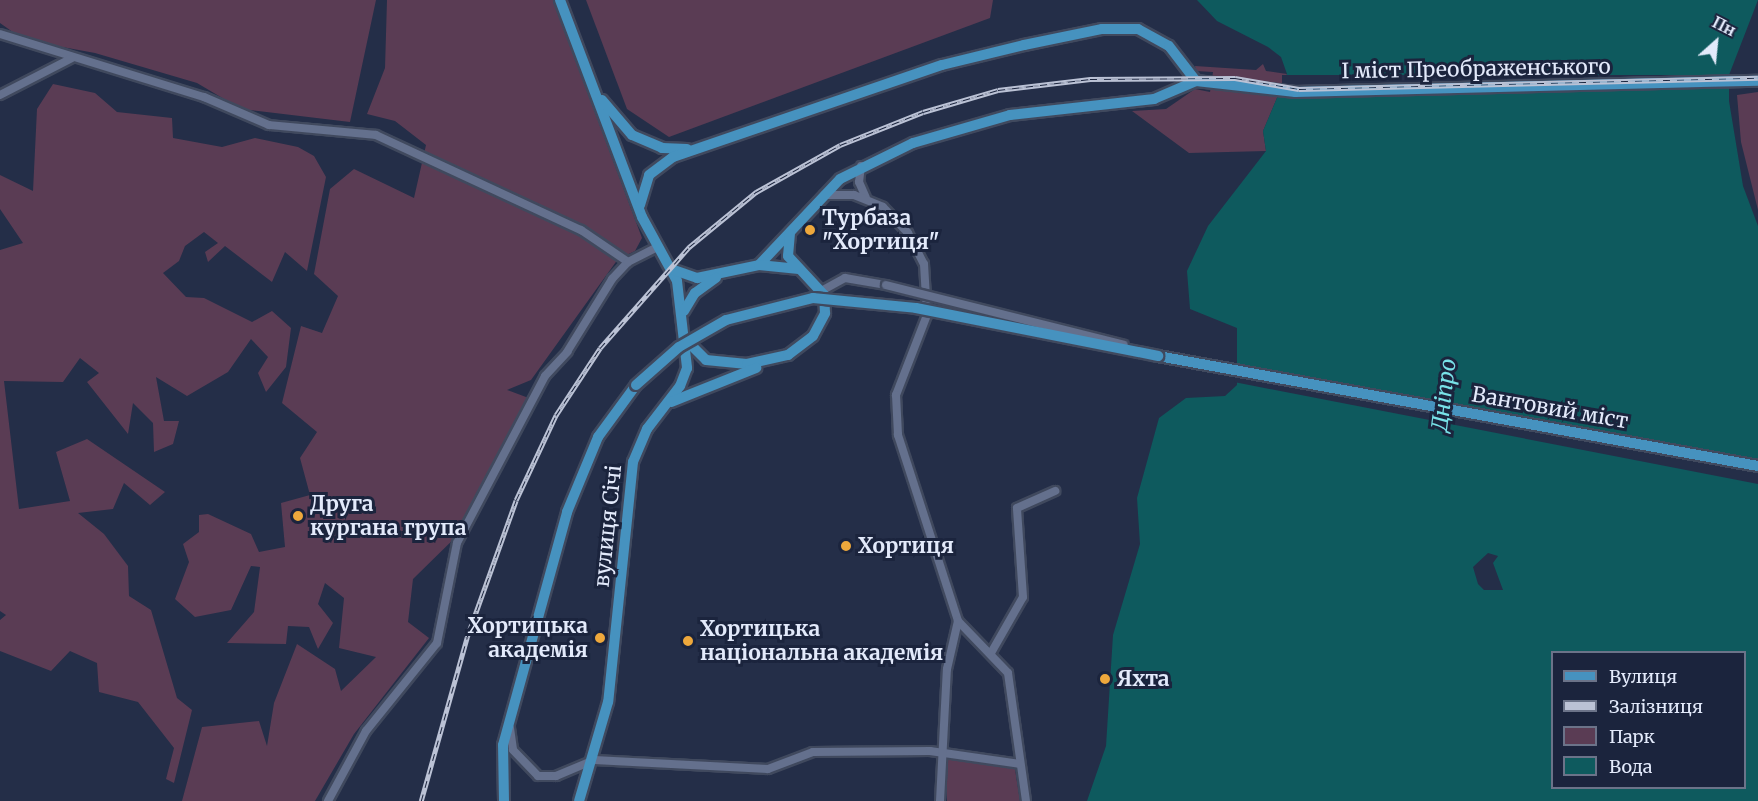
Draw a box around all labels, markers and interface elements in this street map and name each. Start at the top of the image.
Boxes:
north arrow [1686,12,1746,72]
text: Пн [1709,12,1739,40]
street label: I міст Преображенського [1341,54,1611,84]
place label: Турбаза "Хортиця" [822,205,939,255]
marker: Турбаза "Хортиця" [803,223,817,237]
water label: Дніпро [1426,357,1462,433]
street label: Вантовий міст [1470,382,1630,434]
street label: вулиця Січі [589,464,627,588]
place label: Друга кургана група [310,491,466,541]
marker: Друга кургана група [291,509,305,523]
place label: Хортиця [858,533,954,559]
marker: Хортиця [839,539,853,553]
place label: Хортицька академія [468,613,588,663]
place label: Хортицька національна академія [700,616,943,666]
marker: Хортицька академія [593,631,607,645]
marker: Хортицька національна академія [681,634,695,648]
legend [1551,651,1746,789]
text: Вулиця [1609,665,1677,688]
place label: Яхта [1117,666,1170,692]
marker: Яхта [1098,672,1112,686]
text: Залізниця [1609,695,1703,718]
text: Парк [1609,725,1655,748]
text: Вода [1609,755,1653,778]

